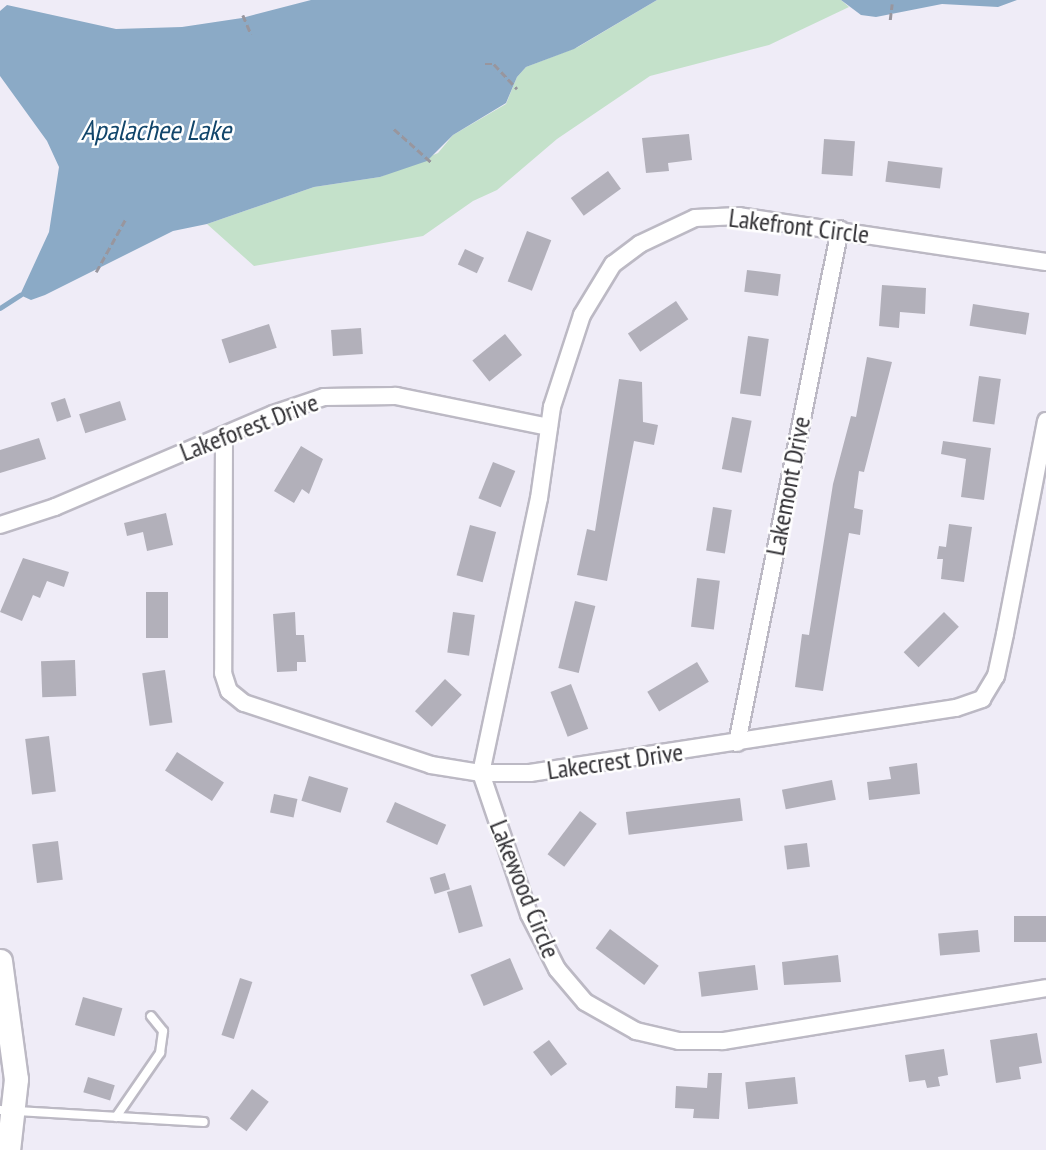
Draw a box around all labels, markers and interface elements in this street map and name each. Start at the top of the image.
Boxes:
water label: Apalachee Lake [81,113,231,147]
street label: Lakefront Circle [727,202,871,250]
street label: Lakeforest Drive [175,386,323,468]
street label: Lakemont Drive [759,414,817,558]
street label: Lakecrest Drive [545,736,685,786]
street label: Lakewood Circle [483,815,567,963]

